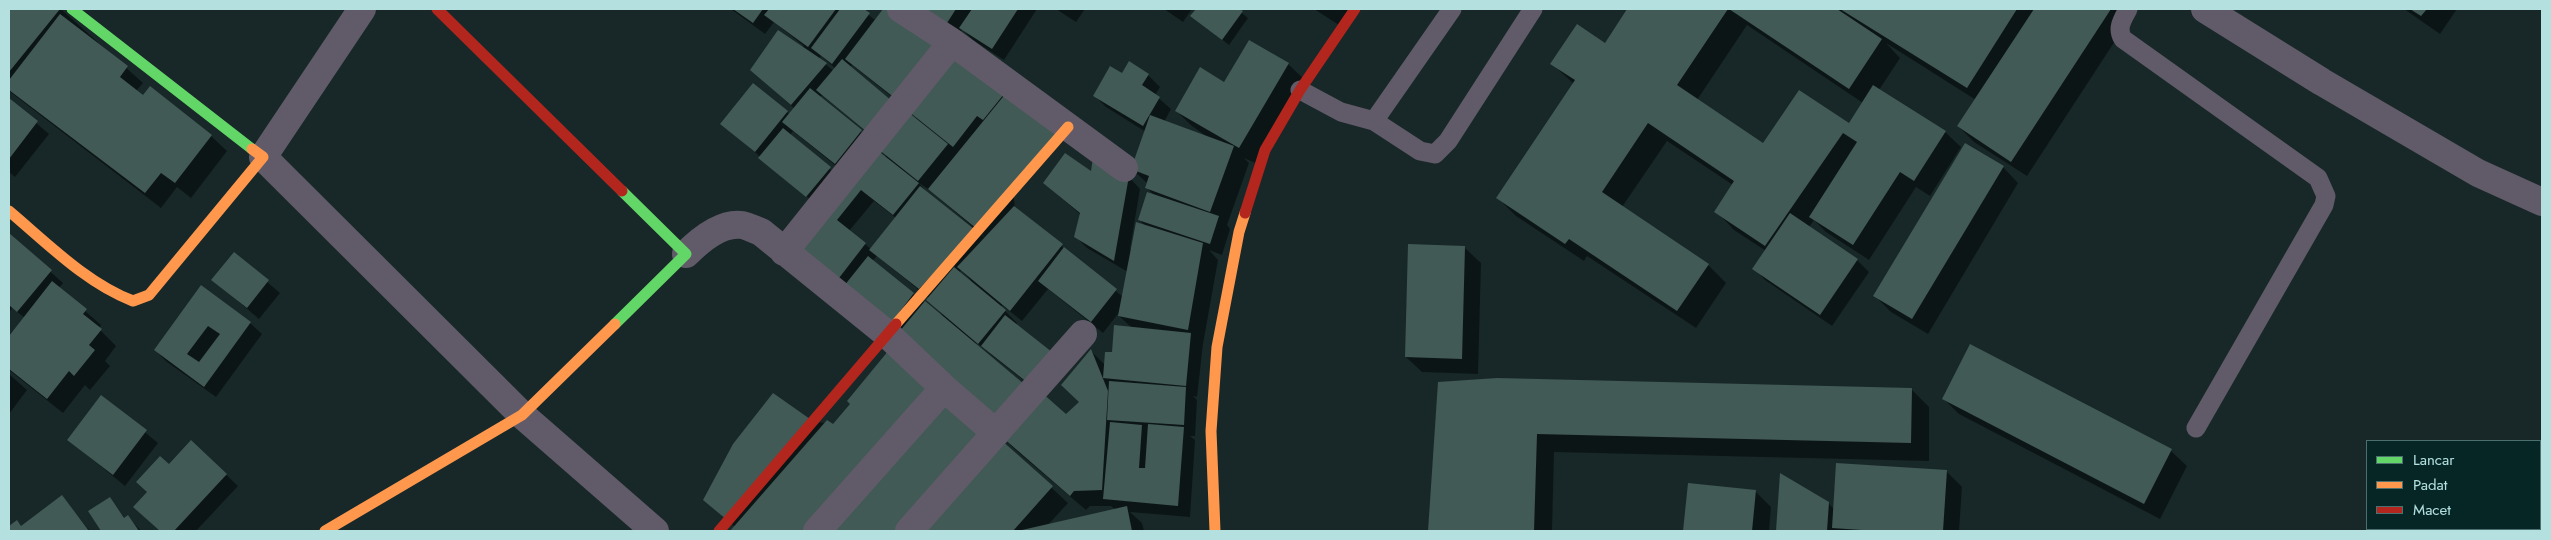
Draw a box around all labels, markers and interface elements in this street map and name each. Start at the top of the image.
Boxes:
legend [2366,440,2541,530]
text: Lancar [2413,449,2454,471]
text: Padat [2413,474,2447,496]
text: Macet [2413,499,2451,521]

